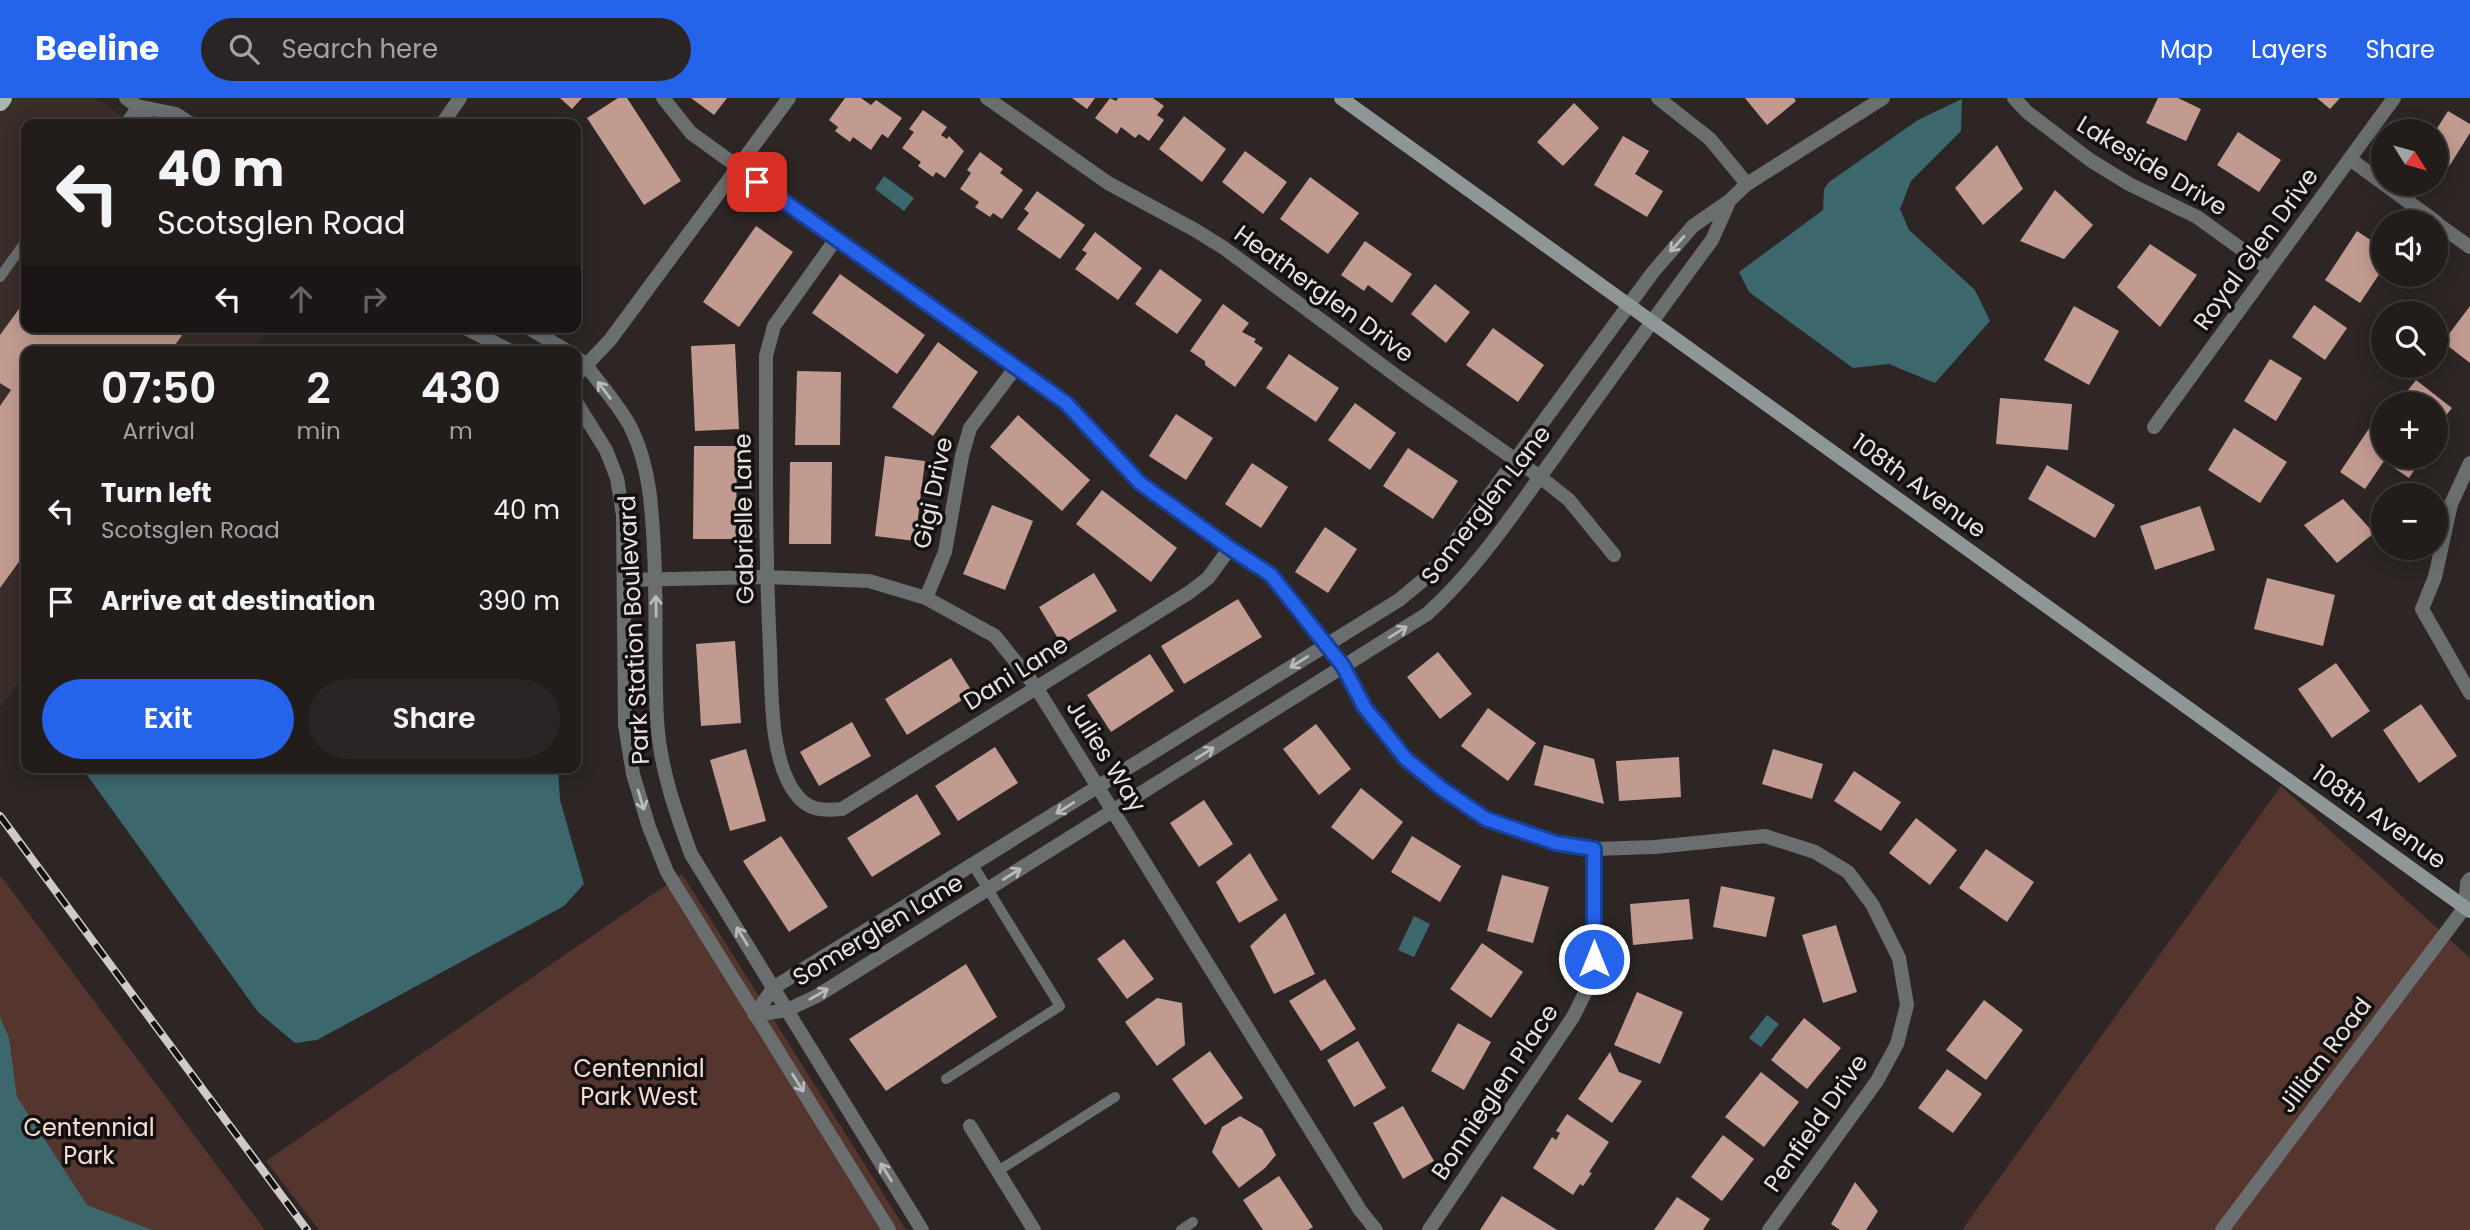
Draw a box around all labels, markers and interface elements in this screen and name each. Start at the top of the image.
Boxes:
search box [201,18,691,81]
text: Beeline [35,25,159,72]
icon: search [225,30,263,68]
text: Search here [281,31,438,67]
text: Map [2160,33,2213,66]
text: Layers [2251,33,2327,66]
text: Share [2365,33,2435,66]
street label: Lakeside Drive [2071,108,2234,223]
north arrow [2371,119,2448,196]
map controls [2371,119,2448,560]
text: 40 m [157,135,284,203]
icon: left [42,147,133,238]
pin [727,152,787,212]
street label: Royal Glen Drive [2185,161,2326,337]
icon: arrive [738,163,776,201]
text: Scotsglen Road [157,200,406,245]
button: sound [2371,210,2448,287]
street label: Heatherglen Drive [1228,217,1421,370]
one-way arrow [1669,235,1685,253]
icon: left [209,280,247,318]
icon: ahead [282,280,320,318]
icon: right [355,280,393,318]
button: search [2371,301,2448,378]
text: 07:50 [101,359,216,418]
text: 2 [307,359,331,418]
text: 430 [421,359,501,418]
one-way arrow [597,381,612,399]
button: + [2371,392,2448,469]
text: Arrival [123,415,195,447]
text: min [297,415,341,447]
text: m [449,415,473,447]
street label: Somerglen Lane [1413,418,1558,591]
street label: 108th Avenue [1845,426,1993,546]
street label: Gabrielle Lane [726,433,761,605]
street label: Gigi Drive [905,434,960,552]
text: Turn left [101,475,212,511]
button: − [2371,483,2448,560]
icon: left [42,492,80,530]
text: 40 m [494,492,560,528]
street label: Park Station Boulevard [610,494,657,766]
text: Scotsglen Road [101,514,280,546]
icon: arrive [42,583,80,621]
text: Arrive at destination [101,583,376,619]
text: 390 m [478,583,560,619]
one-way arrow [649,594,663,617]
one-way arrow [1387,625,1407,639]
street label: Dani Lane [957,627,1074,718]
one-way arrow [1290,654,1309,669]
button: Exit [42,679,294,759]
button: Share [308,679,560,759]
street label: Julies Way [1059,693,1154,819]
one-way arrow [1195,746,1215,760]
street label: 108th Avenue [2305,757,2453,877]
one-way arrow [636,788,648,810]
one-way arrow [1055,802,1075,816]
street label: Somerglen Lane [786,866,969,994]
one-way arrow [1002,867,1022,881]
position arrow [1557,922,1631,996]
one-way arrow [734,927,748,947]
one-way arrow [808,987,829,1000]
street label: Jillian Road [2270,990,2379,1119]
street label: Bonnieglen Place [1423,997,1566,1186]
street label: Penfield Drive [1756,1047,1875,1198]
park label: Centennial Park West [573,1052,705,1113]
one-way arrow [791,1073,805,1093]
park label: Centennial Park [23,1111,155,1172]
one-way arrow [879,1163,894,1182]

